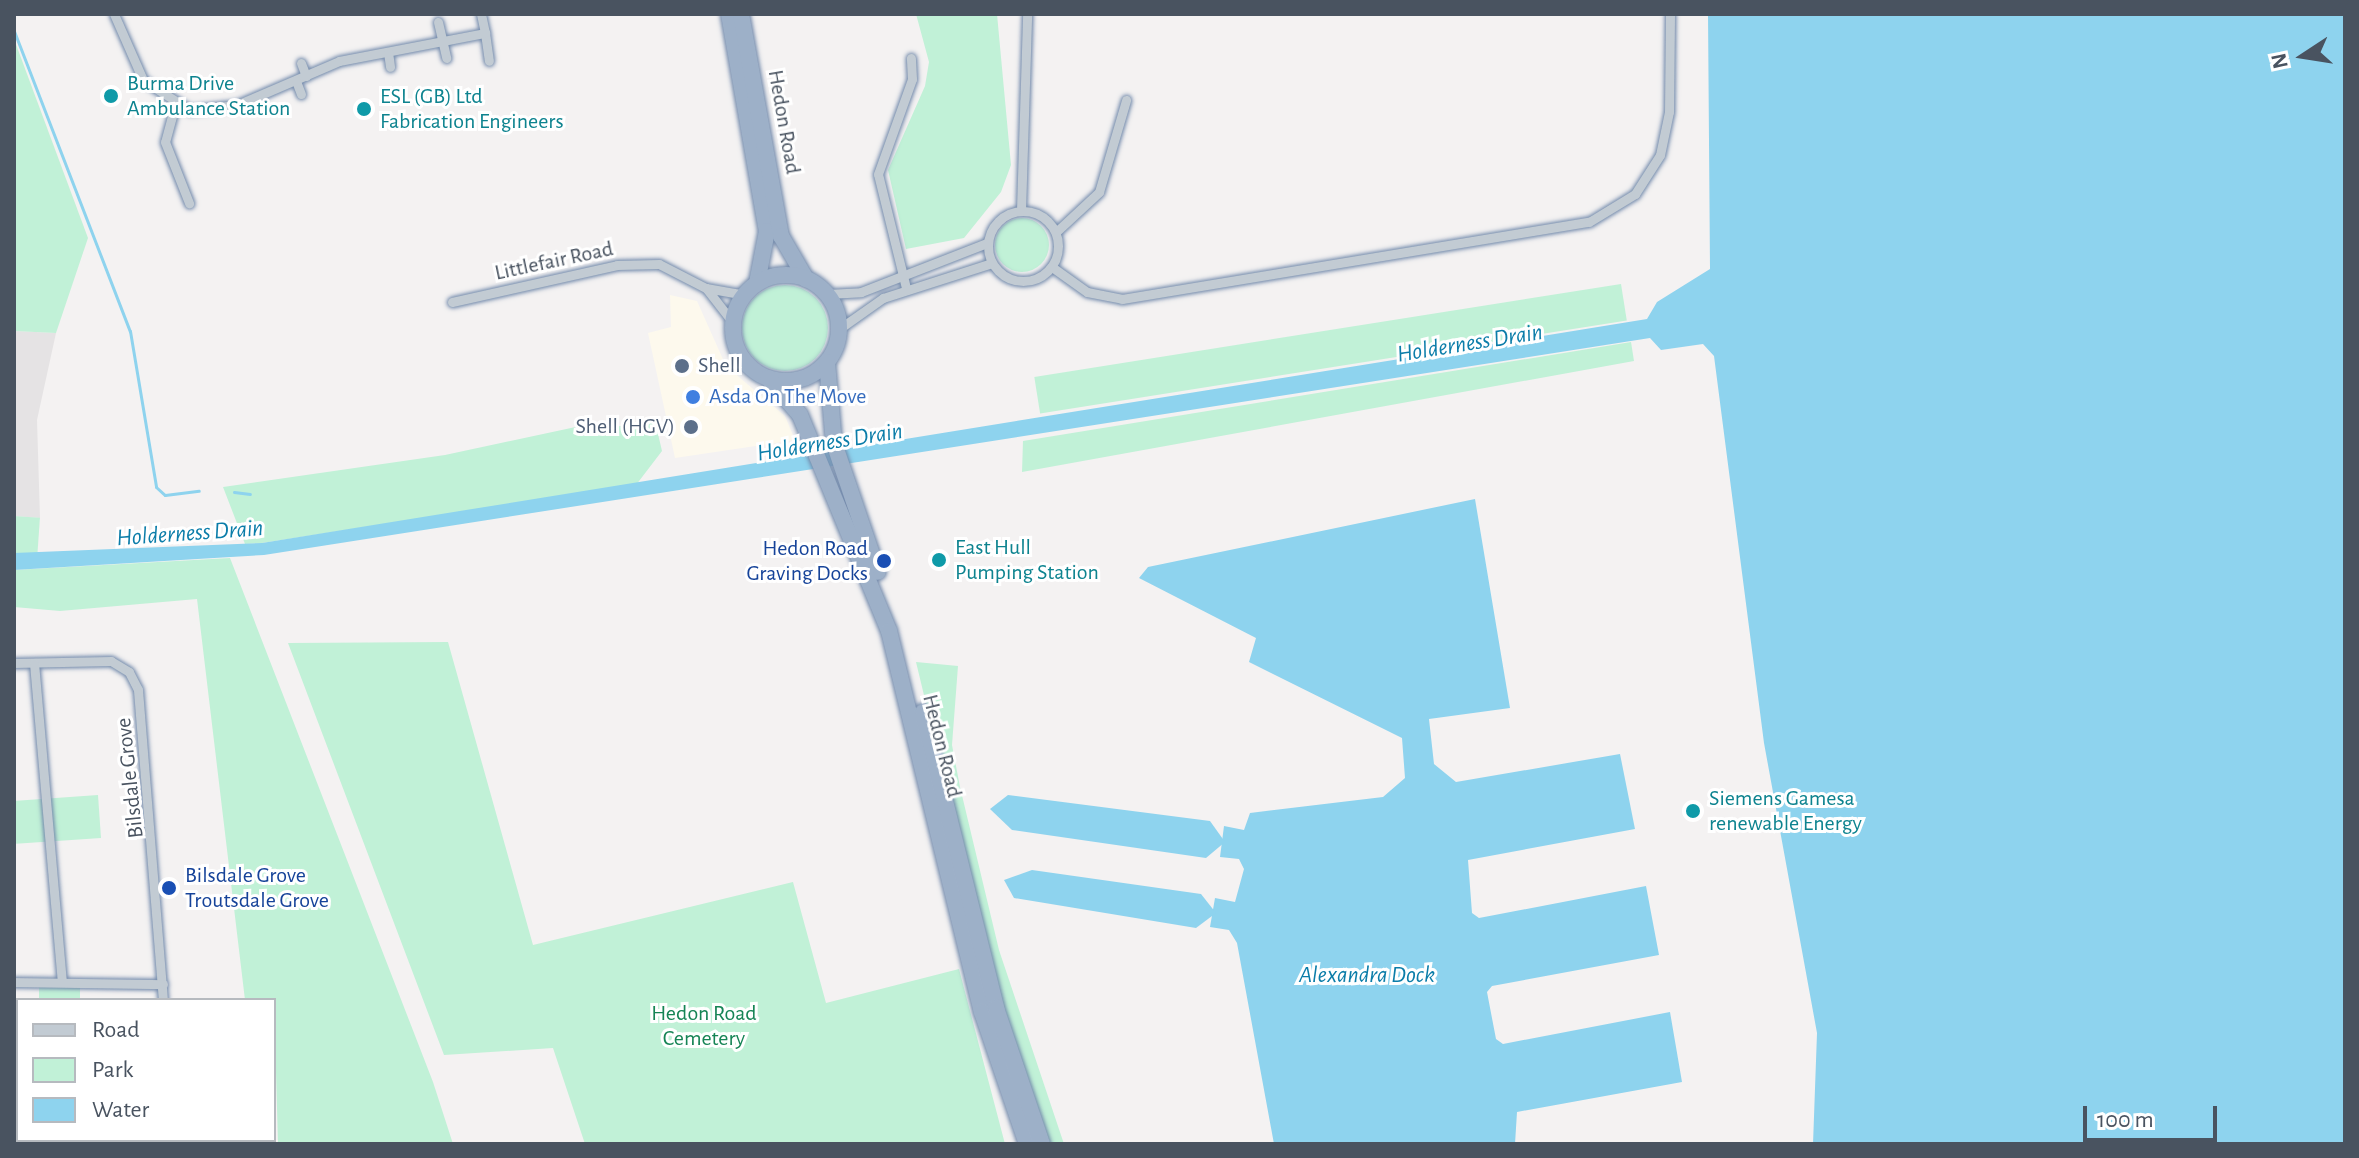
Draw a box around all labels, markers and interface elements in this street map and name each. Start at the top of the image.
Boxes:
north arrow [2263,16,2343,96]
text: N [2267,51,2292,71]
street label: Hedon Road [762,68,806,176]
place label: Burma Drive Ambulance Station [127,70,290,122]
place label: ESL (GB) Ltd Fabrication Engineers [380,83,564,134]
marker: Burma Drive Ambulance Station [102,87,120,105]
marker: ESL (GB) Ltd Fabrication Engineers [355,100,373,118]
street label: Littlefair Road [492,236,616,286]
water label: Holderness Drain [1395,318,1545,370]
place label: Shell [698,353,741,379]
marker: Shell [673,357,691,375]
place label: Asda On The Move [709,384,866,410]
marker: Asda On The Move [684,388,702,406]
place label: Shell (HGV) [575,414,675,440]
water label: Holderness Drain [755,417,905,469]
marker: Shell (HGV) [682,418,700,436]
water label: Holderness Drain [116,515,264,553]
place label: East Hull Pumping Station [955,534,1099,586]
place label: Hedon Road Graving Docks [746,535,868,586]
marker: East Hull Pumping Station [930,551,948,569]
marker: Hedon Road Graving Docks [875,552,893,570]
street label: Hedon Road [916,692,968,800]
street label: Bilsdale Grove [111,716,149,840]
place label: Siemens Gamesa renewable Energy [1709,785,1862,836]
marker: Siemens Gamesa renewable Energy [1684,802,1702,820]
place label: Bilsdale Grove Troutsdale Grove [185,862,329,914]
marker: Bilsdale Grove Troutsdale Grove [160,879,178,897]
water label: Alexandra Dock [1299,962,1435,990]
legend [16,998,276,1142]
park label: Hedon Road Cemetery [651,1000,757,1052]
text: Road [92,1018,140,1042]
text: Park [92,1058,133,1082]
scale bar [2087,1090,2221,1140]
text: Water [92,1098,149,1122]
text: 100 m [2097,1108,2154,1132]

